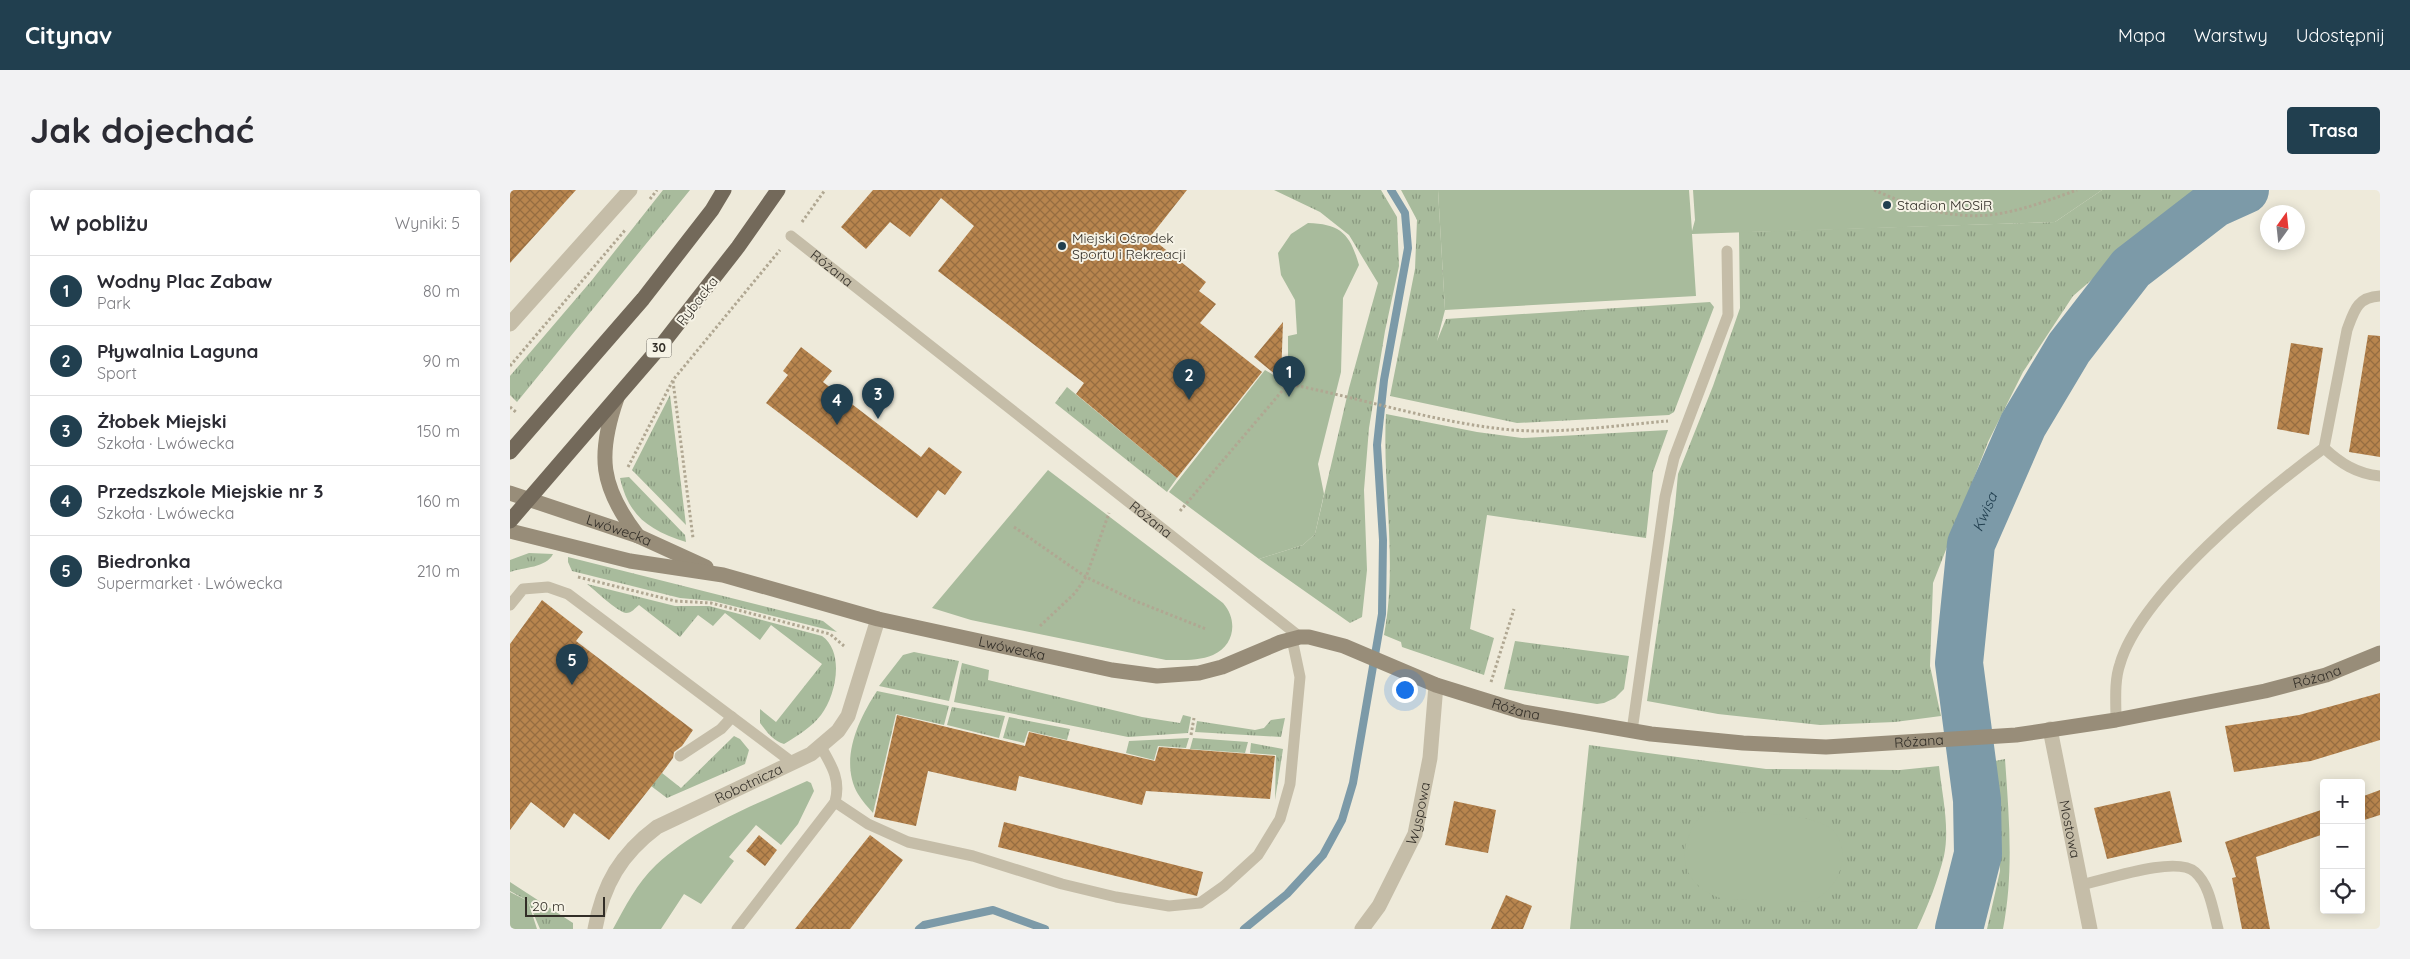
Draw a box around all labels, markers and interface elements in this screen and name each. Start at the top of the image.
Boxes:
text: Citynav [25,20,112,50]
text: Mapa [2118,24,2166,47]
text: Warstwy [2194,24,2268,47]
text: Udostępnij [2296,24,2385,47]
button: Trasa [2287,107,2380,154]
text: Jak dojechać [30,108,254,152]
place label: Stadion MOSiR [1897,196,1993,214]
marker: Stadion MOSiR [1881,199,1893,211]
north arrow [2260,205,2305,250]
text: W pobliżu [50,210,148,236]
text: Wyniki: 5 [395,213,460,233]
place label: Miejski Ośrodek Sportu i Rekreacji [1072,229,1186,263]
marker: Miejski Ośrodek Sportu i Rekreacji [1056,240,1068,252]
street label: Różana [807,246,857,291]
text: Wodny Plac Zabaw [97,269,272,293]
street label: Rybacka [672,273,722,329]
text: 1 [63,281,69,301]
text: 80 m [423,281,460,301]
text: Park [97,293,131,313]
road number: 30 [646,338,672,358]
text: Pływalnia Laguna [97,339,259,363]
text: 2 [61,351,71,371]
text: 90 m [423,351,460,371]
pin: 1 [1273,356,1305,397]
pin: 2 [1173,359,1205,400]
text: Sport [97,363,137,383]
pin: 3 [862,378,894,419]
pin: 4 [821,384,853,425]
text: Żłobek Miejski [97,409,227,433]
text: 3 [62,421,70,441]
text: 150 m [417,421,460,441]
text: Szkoła · Lwówecka [97,433,234,453]
text: Przedszkole Miejskie nr 3 [97,479,323,503]
water label: Kwisa [1968,489,2002,534]
text: 4 [61,491,71,511]
text: 160 m [417,491,460,511]
street label: Różana [1126,497,1176,542]
text: Szkoła · Lwówecka [97,503,234,523]
street label: Lwówecka [584,510,654,550]
text: Biedronka [97,549,191,573]
text: 5 [61,561,71,581]
text: 210 m [417,561,460,581]
text: Supermarket · Lwówecka [97,573,283,593]
street label: Lwówecka [977,632,1047,664]
pin: 5 [556,644,588,685]
street label: Różana [2291,661,2344,692]
your location [1392,677,1418,703]
street label: Różana [1489,694,1542,724]
street label: Różana [1894,731,1944,752]
street label: Robotnicza [712,760,785,807]
map controls [2320,779,2365,914]
button: + [2320,779,2365,824]
street label: Wyspowa [1402,780,1434,848]
street label: Mostowa [2055,798,2085,860]
button: − [2320,824,2365,869]
button: locate [2320,869,2365,914]
scale bar [525,894,605,917]
text: 20 m [532,897,565,915]

